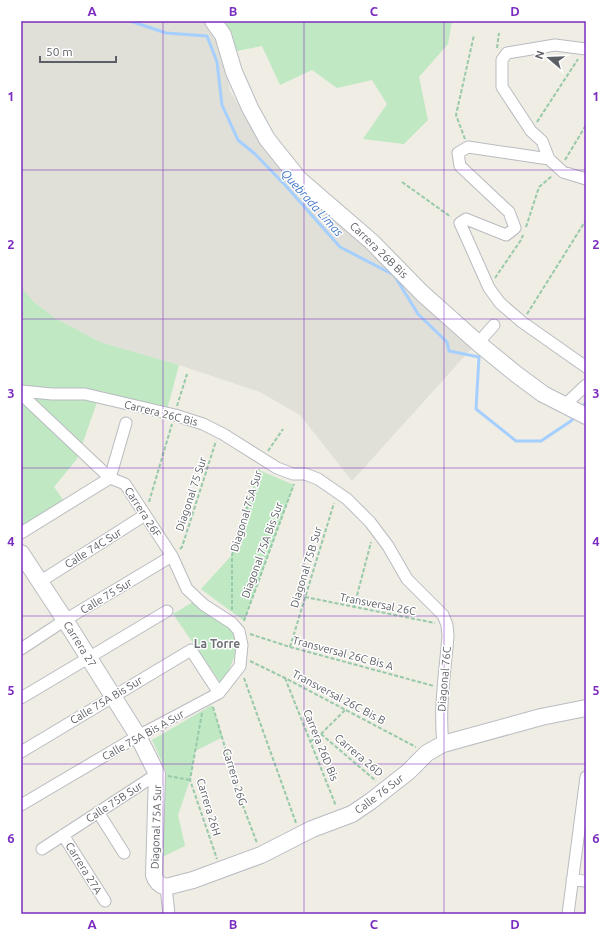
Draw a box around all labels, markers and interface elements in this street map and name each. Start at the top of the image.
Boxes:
text: A [87,4,97,18]
text: B [229,4,238,18]
text: C [370,4,379,18]
text: D [510,4,520,18]
scale bar [40,38,116,64]
north arrow [529,38,569,78]
text: 50 m [46,45,73,58]
text: N [533,49,547,61]
text: 1 [7,89,15,103]
text: 1 [592,89,600,103]
water label: Quebrada Limas [279,167,346,239]
street label: Carrera 26B Bis [348,219,410,281]
text: 2 [7,237,15,251]
text: 2 [592,237,600,251]
text: 3 [7,386,15,400]
text: 3 [592,386,600,400]
street label: Carrera 26C Bis [123,398,199,428]
street label: Diagonal 75 Sur [173,455,209,533]
street label: Diagonal 75A Sur [228,468,264,553]
street label: Carrera 26F [122,485,164,539]
street label: Diagonal 75A Bis Sur [239,500,285,600]
street label: Diagonal 75B Sur [288,524,324,609]
street label: Calle 74C Sur [62,525,124,570]
text: 4 [7,534,15,548]
text: 4 [592,534,600,548]
street label: Calle 75 Sur [78,576,135,616]
street label: Transversal 26C [339,591,417,617]
street label: Carrera 27 [61,619,99,669]
street label: Transversal 26C Bis A [291,634,396,672]
district label: La Torre [194,637,240,650]
street label: Diagonal 76C [435,646,453,712]
street label: Transversal 26C Bis B [290,667,388,727]
street label: Calle 75A Bis Sur [68,673,145,726]
text: 5 [7,683,15,697]
text: 5 [592,683,600,697]
street label: Calle 75A Bis A Sur [100,707,187,762]
street label: Carrera 26D Bis [301,707,341,783]
street label: Carrera 26D [332,731,386,779]
street label: Carrera 26G [221,747,249,807]
street label: Calle 76 Sur [352,771,406,816]
street label: Carrera 26H [195,777,223,837]
street label: Calle 75B Sur [84,779,145,825]
street label: Diagonal 75A Sur [149,784,163,869]
text: 6 [7,831,15,845]
text: 6 [592,831,600,845]
street label: Carrera 27A [63,840,105,897]
text: A [87,917,97,931]
text: B [229,917,238,931]
text: C [370,917,379,931]
text: D [510,917,520,931]

